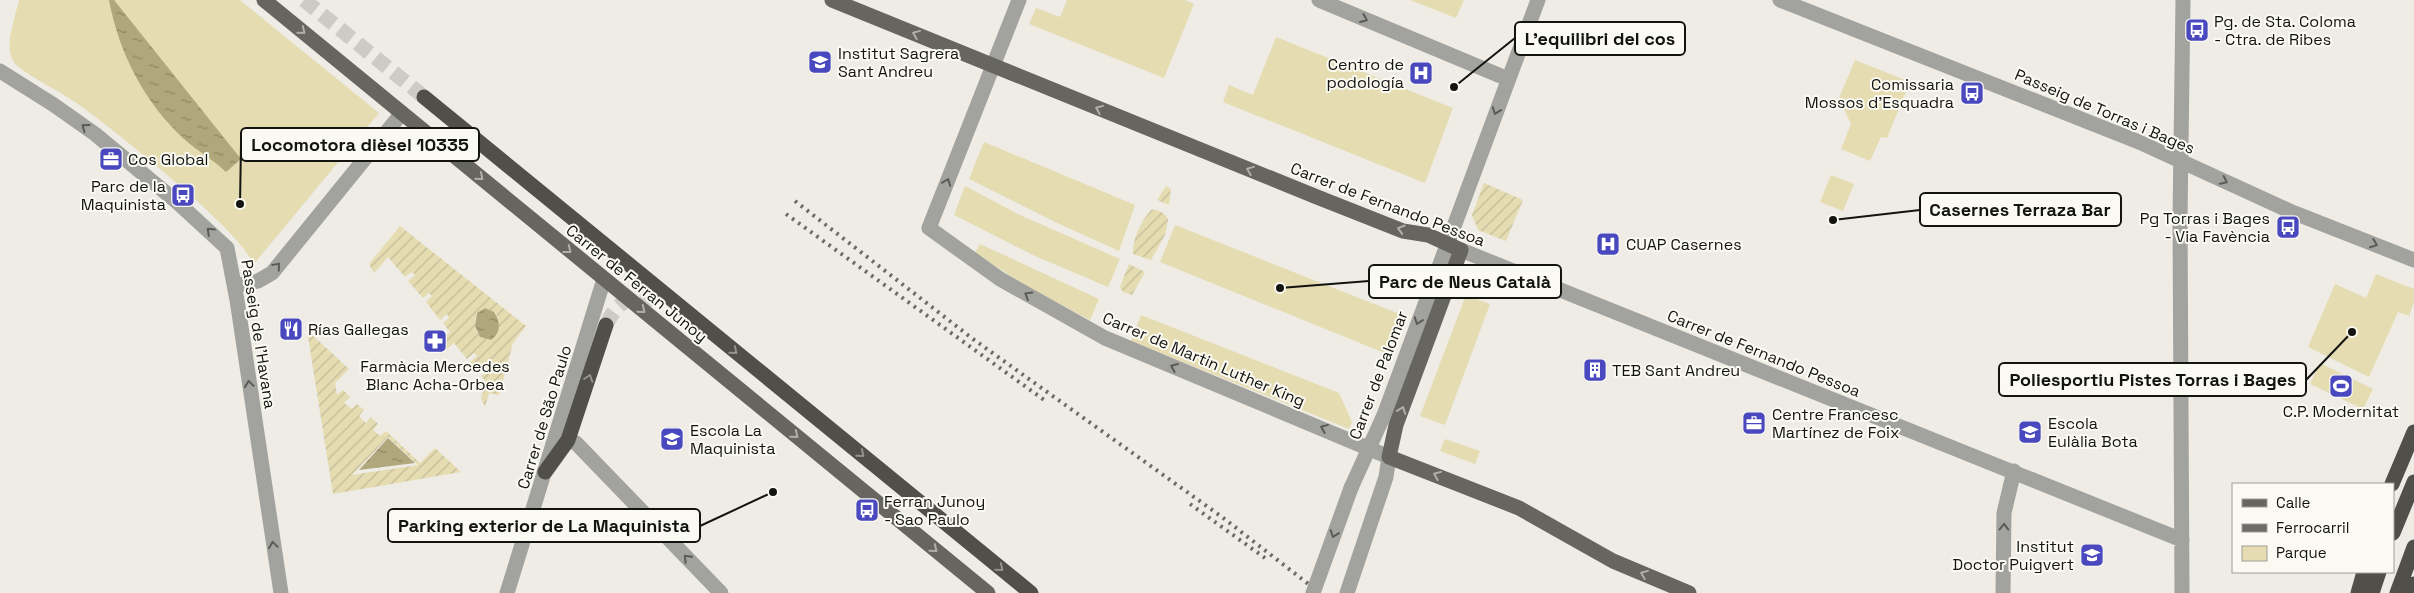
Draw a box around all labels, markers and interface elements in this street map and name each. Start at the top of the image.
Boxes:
place label: Pg. de Sta. Coloma - Ctra. de Ribes [2214,11,2356,50]
one-way arrow [1359,12,1368,23]
bus stop icon: Pg. de Sta. Coloma - Ctra. de Ribes [2184,17,2210,43]
callout: L'equilibri del cos [1515,22,1685,55]
one-way arrow [296,25,305,33]
text: L'equilibri del cos [1525,27,1675,50]
one-way arrow [913,30,921,40]
place label: Institut Sagrera Sant Andreu [838,43,959,82]
school or university icon: Institut Sagrera Sant Andreu [807,49,833,75]
place label: Centro de podología [1326,54,1404,93]
hospital icon: Centro de podología [1408,60,1434,86]
street label: Passeig de Torras i Bages [2012,64,2198,159]
place label: Comissaria Mossos d'Esquadra [1805,74,1954,113]
bus stop icon: Comissaria Mossos d'Esquadra [1959,80,1985,106]
one-way arrow [1095,104,1104,115]
one-way arrow [1492,106,1502,115]
one-way arrow [81,124,91,133]
callout: Locomotora dièsel 10335 [241,128,479,161]
text: Locomotora dièsel 10335 [251,133,469,156]
office icon: Cos Global [98,146,124,172]
place label: Cos Global [128,149,209,170]
street label: Carrer de Fernando Pessoa [1288,158,1488,251]
one-way arrow [1246,165,1255,176]
one-way arrow [474,172,483,181]
one-way arrow [2219,175,2228,185]
place label: Parc de la Maquinista [81,176,166,215]
one-way arrow [941,179,951,187]
bus stop icon: Parc de la Maquinista [170,182,196,208]
callout: Casernes Terraza Bar [1920,193,2121,226]
text: Casernes Terraza Bar [1929,198,2111,221]
place label: Pg Torras i Bages - Via Favència [2140,208,2270,247]
bus stop icon: Pg Torras i Bages - Via Favència [2275,214,2301,240]
street label: Carrer de Ferran Junoy [562,220,712,347]
one-way arrow [1397,225,1406,235]
one-way arrow [206,228,215,237]
hospital icon: CUAP Casernes [1595,231,1621,257]
place label: CUAP Casernes [1626,234,1742,255]
one-way arrow [2369,238,2378,248]
one-way arrow [562,244,571,252]
street label: Passeig de l'Havana [236,258,281,410]
one-way arrow [272,263,281,272]
callout: Parc de Neus Català [1369,265,1561,298]
text: Parc de Neus Català [1379,270,1552,293]
one-way arrow [1025,291,1034,301]
one-way arrow [636,304,645,312]
street label: Carrer de Fernando Pessoa [1664,305,1864,402]
street label: Carrer de Martin Luther King [1099,307,1308,412]
street label: Carrer de Palomar [1344,308,1413,443]
restaurant icon: Rías Gallegas [278,316,304,342]
one-way arrow [1414,316,1424,325]
place label: Rías Gallegas [308,319,409,340]
pharmacy icon: Farmàcia Mercedes Blanc Acha-Orbea [422,328,448,354]
street label: Carrer de São Paulo [513,343,576,492]
one-way arrow [728,345,737,353]
place label: Farmàcia Mercedes Blanc Acha-Orbea [360,356,510,395]
building icon: TEB Sant Andreu [1582,357,1608,383]
place label: TEB Sant Andreu [1612,360,1740,381]
one-way arrow [1170,363,1179,373]
callout: Poliesportiu Pistes Torras i Bages [1999,363,2306,396]
text: Poliesportiu Pistes Torras i Bages [2009,368,2297,391]
sports icon: C.P. Modernitat [2328,373,2354,399]
one-way arrow [583,374,593,382]
one-way arrow [245,380,255,388]
place label: C.P. Modernitat [2283,401,2399,422]
place label: Centre Francesc Martínez de Foix [1772,404,1900,443]
one-way arrow [1396,406,1406,415]
office icon: Centre Francesc Martínez de Foix [1741,410,1767,436]
place label: Escola Eulàlia Bota [2048,413,2138,452]
school or university icon: Escola Eulàlia Bota [2017,419,2043,445]
place label: Escola La Maquinista [690,420,775,459]
one-way arrow [1320,424,1329,434]
school or university icon: Escola La Maquinista [659,426,685,452]
one-way arrow [789,429,798,438]
one-way arrow [855,448,864,456]
one-way arrow [1433,471,1442,482]
legend [2232,483,2394,573]
place label: Ferran Junoy - Sao Paulo [884,491,985,530]
text: Calle [2276,493,2311,512]
bus stop icon: Ferran Junoy - Sao Paulo [854,497,880,523]
callout: Parking exterior de La Maquinista [388,509,700,542]
text: Parking exterior de La Maquinista [398,514,691,537]
text: Ferrocarril [2276,518,2349,537]
one-way arrow [1999,523,2009,530]
one-way arrow [1330,529,1340,538]
place label: Institut Doctor Puigvert [1952,536,2074,575]
one-way arrow [268,540,279,548]
school or university icon: Institut Doctor Puigvert [2079,542,2105,568]
one-way arrow [928,543,937,551]
text: Parque [2276,543,2327,562]
one-way arrow [684,555,693,564]
one-way arrow [994,562,1003,570]
one-way arrow [1640,570,1648,580]

